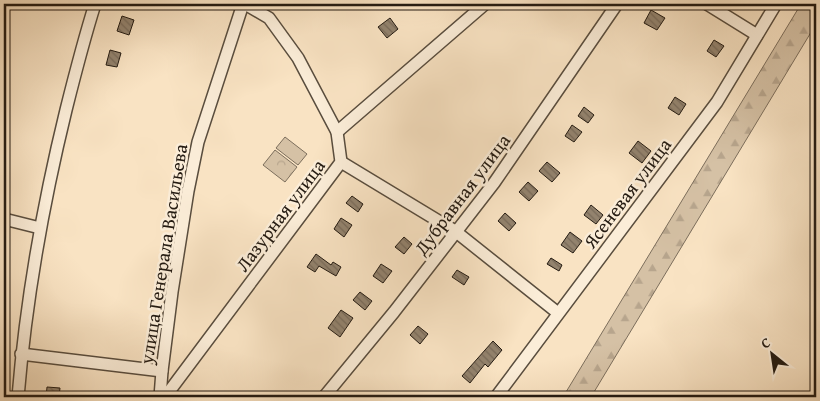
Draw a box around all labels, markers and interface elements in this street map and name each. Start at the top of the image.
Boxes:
street label: Дубравная улица [407,128,517,261]
street label: Ясеневая улица [576,132,678,255]
street label: улица Генерала Васильева [132,142,194,367]
street label: Лазурная улица [228,153,332,277]
north arrow [748,328,798,378]
text: С [757,332,774,353]

